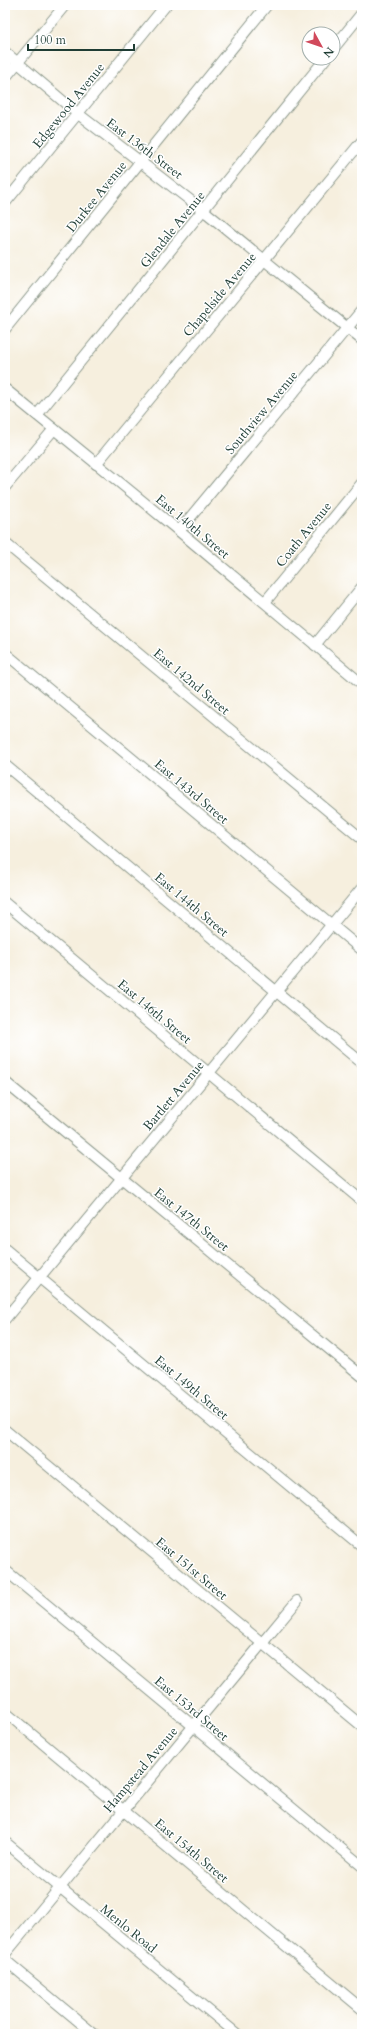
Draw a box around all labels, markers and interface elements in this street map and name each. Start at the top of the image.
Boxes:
scale bar [28,26,134,52]
north arrow [301,26,341,66]
text: 100 m [34,32,67,48]
text: N [319,44,337,61]
street label: Edgewood Avenue [29,59,109,152]
street label: East 136th Street [102,114,186,184]
street label: Durkee Avenue [62,157,131,236]
street label: Glendale Avenue [136,187,209,272]
street label: Chapelside Avenue [179,248,261,341]
street label: Southview Avenue [221,367,302,458]
street label: East 140th Street [151,490,233,563]
street label: Coath Avenue [272,498,336,571]
street label: East 142nd Street [149,644,233,719]
street label: East 143rd Street [150,755,232,828]
street label: East 144th Street [150,868,232,941]
street label: East 146th Street [113,975,195,1048]
street label: Bartlett Avenue [139,1057,208,1135]
street label: East 147th Street [150,1184,233,1256]
street label: East 149th Street [150,1351,232,1424]
street label: East 151st Street [152,1533,231,1604]
street label: East 153rd Street [150,1672,232,1745]
street label: Hampstead Avenue [99,1723,182,1816]
street label: East 154th Street [150,1814,232,1887]
street label: Menlo Road [96,1900,160,1957]

